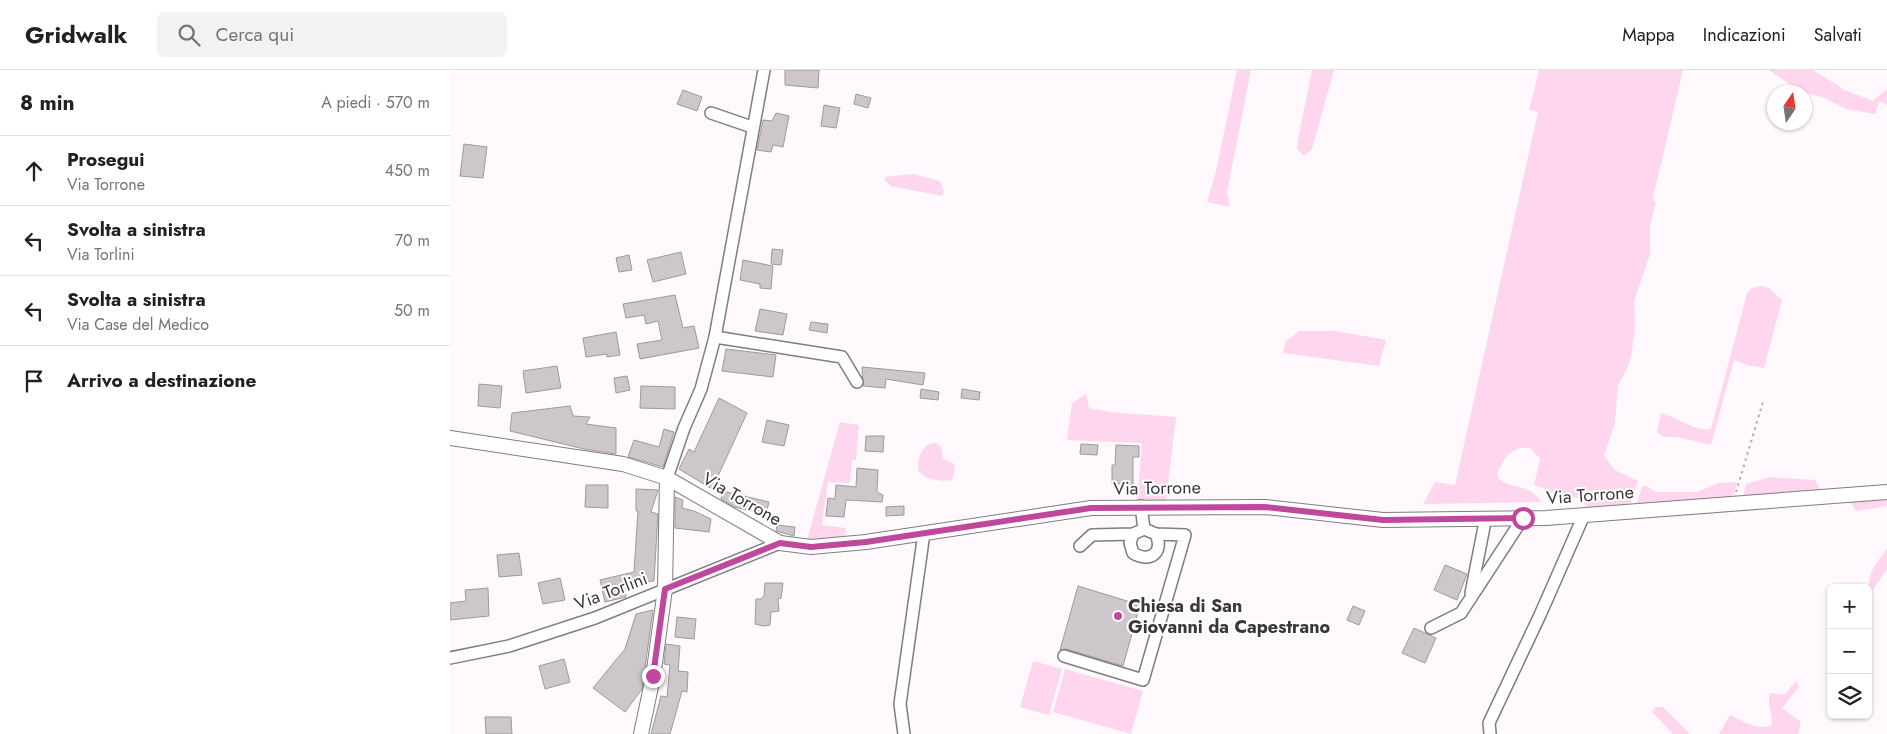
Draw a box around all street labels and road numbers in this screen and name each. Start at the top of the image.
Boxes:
street label: Via Torrone [698,466,786,532]
street label: Via Torrone [1113,474,1201,502]
street label: Via Torrone [1545,479,1635,511]
street label: Via Torlini [571,565,651,617]

